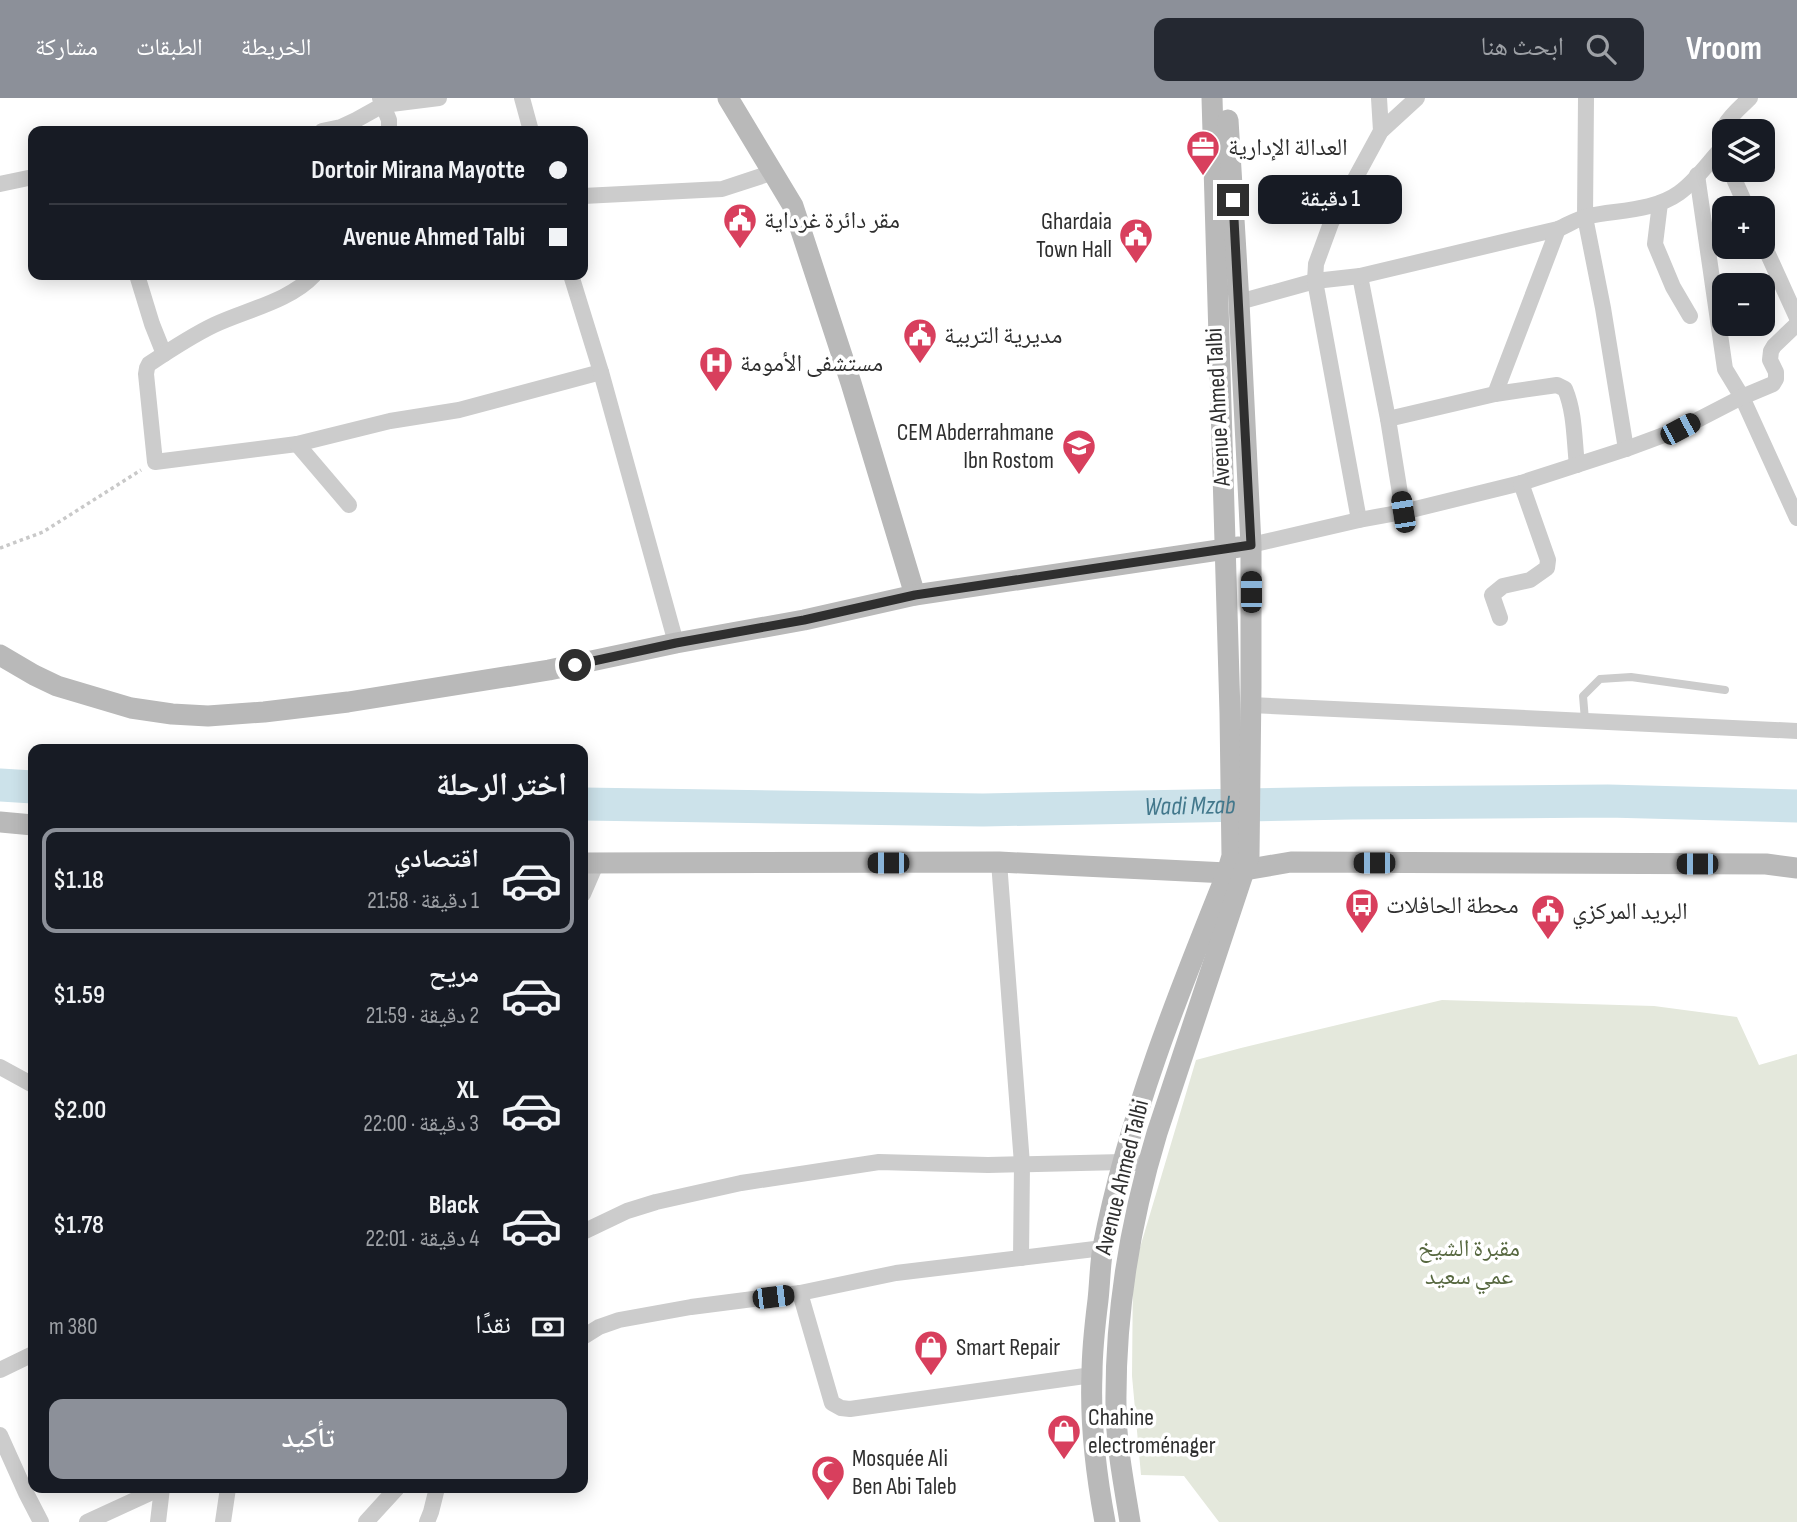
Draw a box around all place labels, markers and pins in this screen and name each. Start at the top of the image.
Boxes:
office icon: العدالة الإدارية [1184,128,1222,177]
place label: العدالة الإدارية [1228,133,1348,162]
public building icon: مقر دائرة غرداية [721,201,759,250]
place label: مقر دائرة غرداية [764,206,900,235]
place label: Ghardaia Town Hall [1036,207,1112,264]
public building icon: Ghardaia Town Hall [1117,216,1155,265]
public building icon: مديرية التربية [901,316,939,365]
place label: مديرية التربية [944,321,1062,350]
hospital icon: مستشفى الأمومة [697,344,735,393]
place label: مستشفى الأمومة [740,349,883,378]
place label: CEM Abderrahmane Ibn Rostom [897,418,1054,475]
school or university icon: CEM Abderrahmane Ibn Rostom [1060,427,1098,476]
bus stop icon: محطة الحافلات [1343,886,1381,935]
place label: محطة الحافلات [1386,891,1519,920]
public building icon: البريد المركزي [1529,892,1567,941]
place label: البريد المركزي [1572,897,1688,930]
shop icon: Smart Repair [912,1328,950,1377]
place label: Smart Repair [956,1333,1060,1362]
place label: Chahine electroménager [1088,1403,1216,1460]
shop icon: Chahine electroménager [1045,1412,1083,1461]
place label: Mosquée Ali Ben Abi Taleb [852,1444,957,1501]
mosque icon: Mosquée Ali Ben Abi Taleb [809,1453,847,1502]

